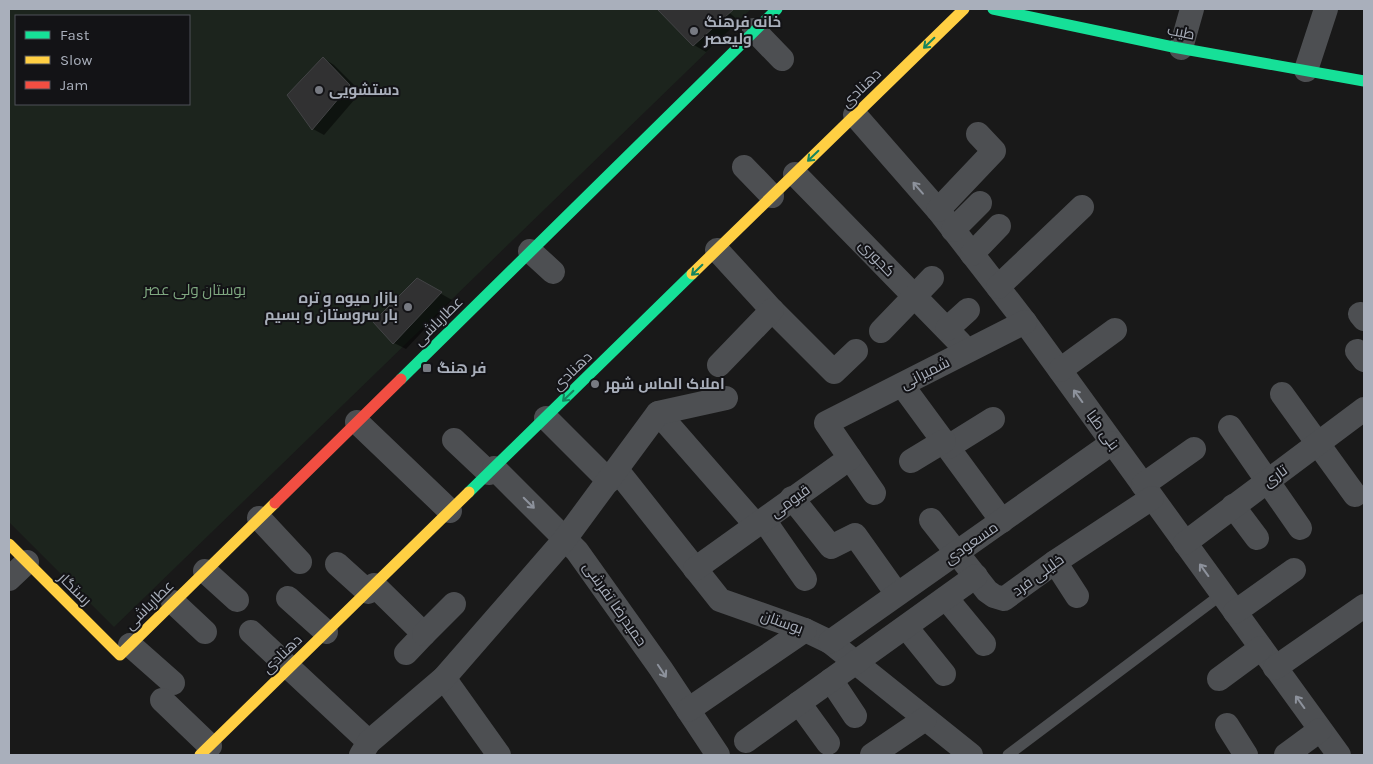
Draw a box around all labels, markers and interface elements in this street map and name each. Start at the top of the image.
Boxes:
place label: خانه فرهنگ ولیعصر [703,13,781,48]
legend [15,15,190,105]
street label: طیب [1166,21,1196,43]
marker: خانه فرهنگ ولیعصر [688,25,700,37]
text: Fast [60,26,90,44]
one-way arrow [923,37,935,49]
text: Slow [60,51,92,69]
street label: دهنادی [837,65,885,112]
text: Jam [60,76,88,94]
place label: دستشویی [329,81,399,99]
marker: دستشویی [313,84,325,96]
one-way arrow [807,150,819,162]
one-way arrow [913,181,924,194]
street label: کجوری [854,236,899,281]
one-way arrow [690,264,703,276]
park label: بوستان ولی عصر [143,281,246,300]
place label: بازار میوه و تره بار سروستان و بسیم [265,289,398,325]
street label: عطارباشی [410,293,467,350]
marker: بازار میوه و تره بار سروستان و بسیم [402,301,414,313]
street label: دهنادی [548,348,596,395]
street label: شمیرانی [897,353,953,394]
place label: فر هنگ [437,359,486,377]
marker: فر هنگ [421,362,433,374]
place label: املاک الماس شهر [604,375,725,393]
marker: املاک الماس شهر [589,378,601,390]
one-way arrow [562,390,574,402]
one-way arrow [1073,390,1084,403]
street label: بنی طبا [1082,406,1124,454]
street label: تاری [1259,461,1291,492]
street label: قیومی [766,480,814,522]
one-way arrow [522,496,534,508]
street label: مسعودی [941,518,1002,569]
street label: خلیلی فرد [1009,550,1068,601]
street label: حمیدرضا تفرشی [578,558,651,650]
one-way arrow [1199,564,1210,577]
street label: رستگار [54,568,95,609]
street label: عطارباشی [121,577,178,634]
street label: بوستان [758,606,806,639]
street label: دهنادی [258,631,306,678]
one-way arrow [657,663,667,677]
one-way arrow [1295,695,1305,709]

